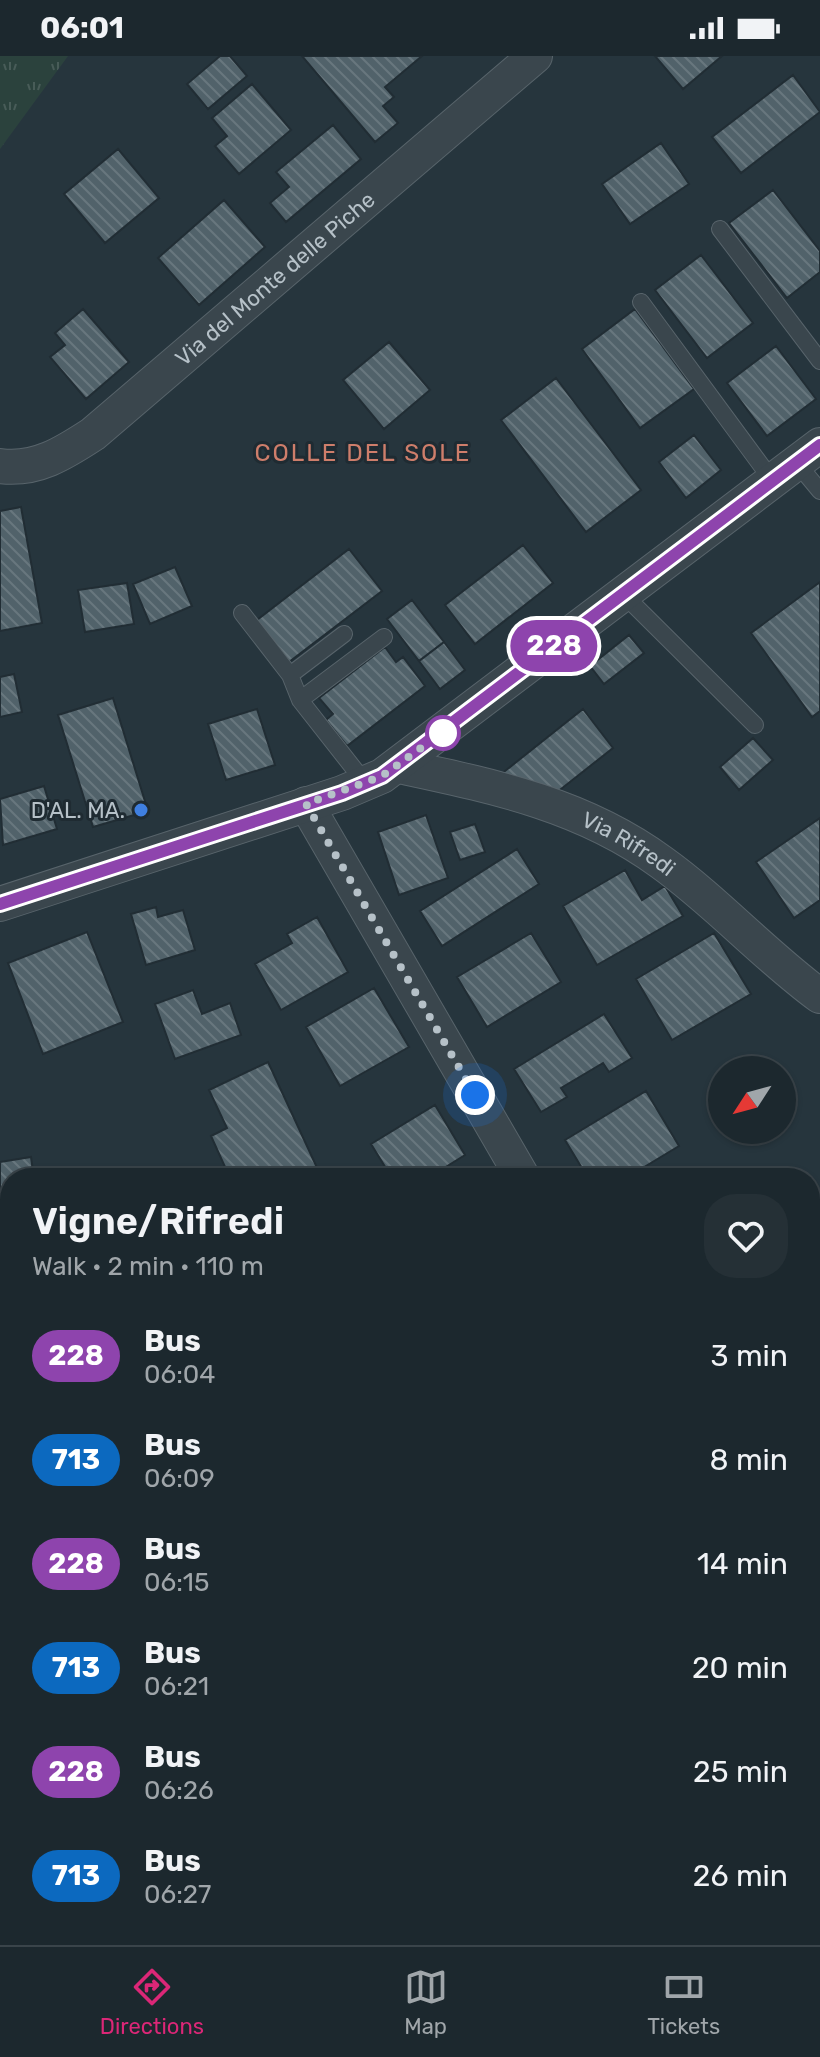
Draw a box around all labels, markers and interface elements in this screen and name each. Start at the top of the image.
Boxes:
text: 06:01 [40,10,124,46]
street label: Via del Monte delle Piche [169,186,380,371]
district label: COLLE DEL SOLE [255,439,471,467]
line badge: 228 [508,620,600,672]
text: 228 [526,629,582,662]
unlabelled marker [426,716,460,750]
place label: D'AL. MA. [31,797,125,824]
marker: D'AL. MA. [132,801,150,819]
street label: Via Rifredi [578,805,681,882]
north arrow [708,1056,796,1144]
map controls [708,1056,796,1144]
your location [455,1075,495,1115]
button: heart [704,1194,788,1278]
text: Vigne/Rifredi [32,1198,284,1244]
text: Walk · 2 min · 110 m [32,1251,264,1282]
text: Bus [144,1323,201,1359]
text: 3 min [711,1338,788,1374]
text: 228 [48,1339,104,1372]
text: 06:04 [144,1359,216,1390]
text: Bus [144,1427,201,1463]
text: 8 min [709,1442,788,1478]
text: 713 [52,1443,100,1476]
text: 06:09 [144,1463,215,1494]
text: Bus [144,1531,201,1567]
text: 14 min [697,1546,788,1582]
text: 228 [48,1547,104,1580]
text: 06:15 [144,1567,209,1598]
text: Bus [144,1635,201,1671]
text: 20 min [692,1650,788,1686]
text: 713 [52,1651,100,1684]
text: 06:21 [144,1671,209,1702]
text: Bus [144,1739,201,1775]
text: 25 min [693,1754,788,1790]
text: 228 [48,1755,104,1788]
text: 06:26 [144,1775,214,1806]
text: Bus [144,1843,201,1879]
text: 26 min [693,1858,788,1894]
text: 713 [52,1859,100,1892]
text: 06:27 [144,1879,211,1910]
tab: Directions [100,1965,204,2040]
tab: Map [404,1965,448,2040]
tab: Tickets [647,1965,720,2040]

